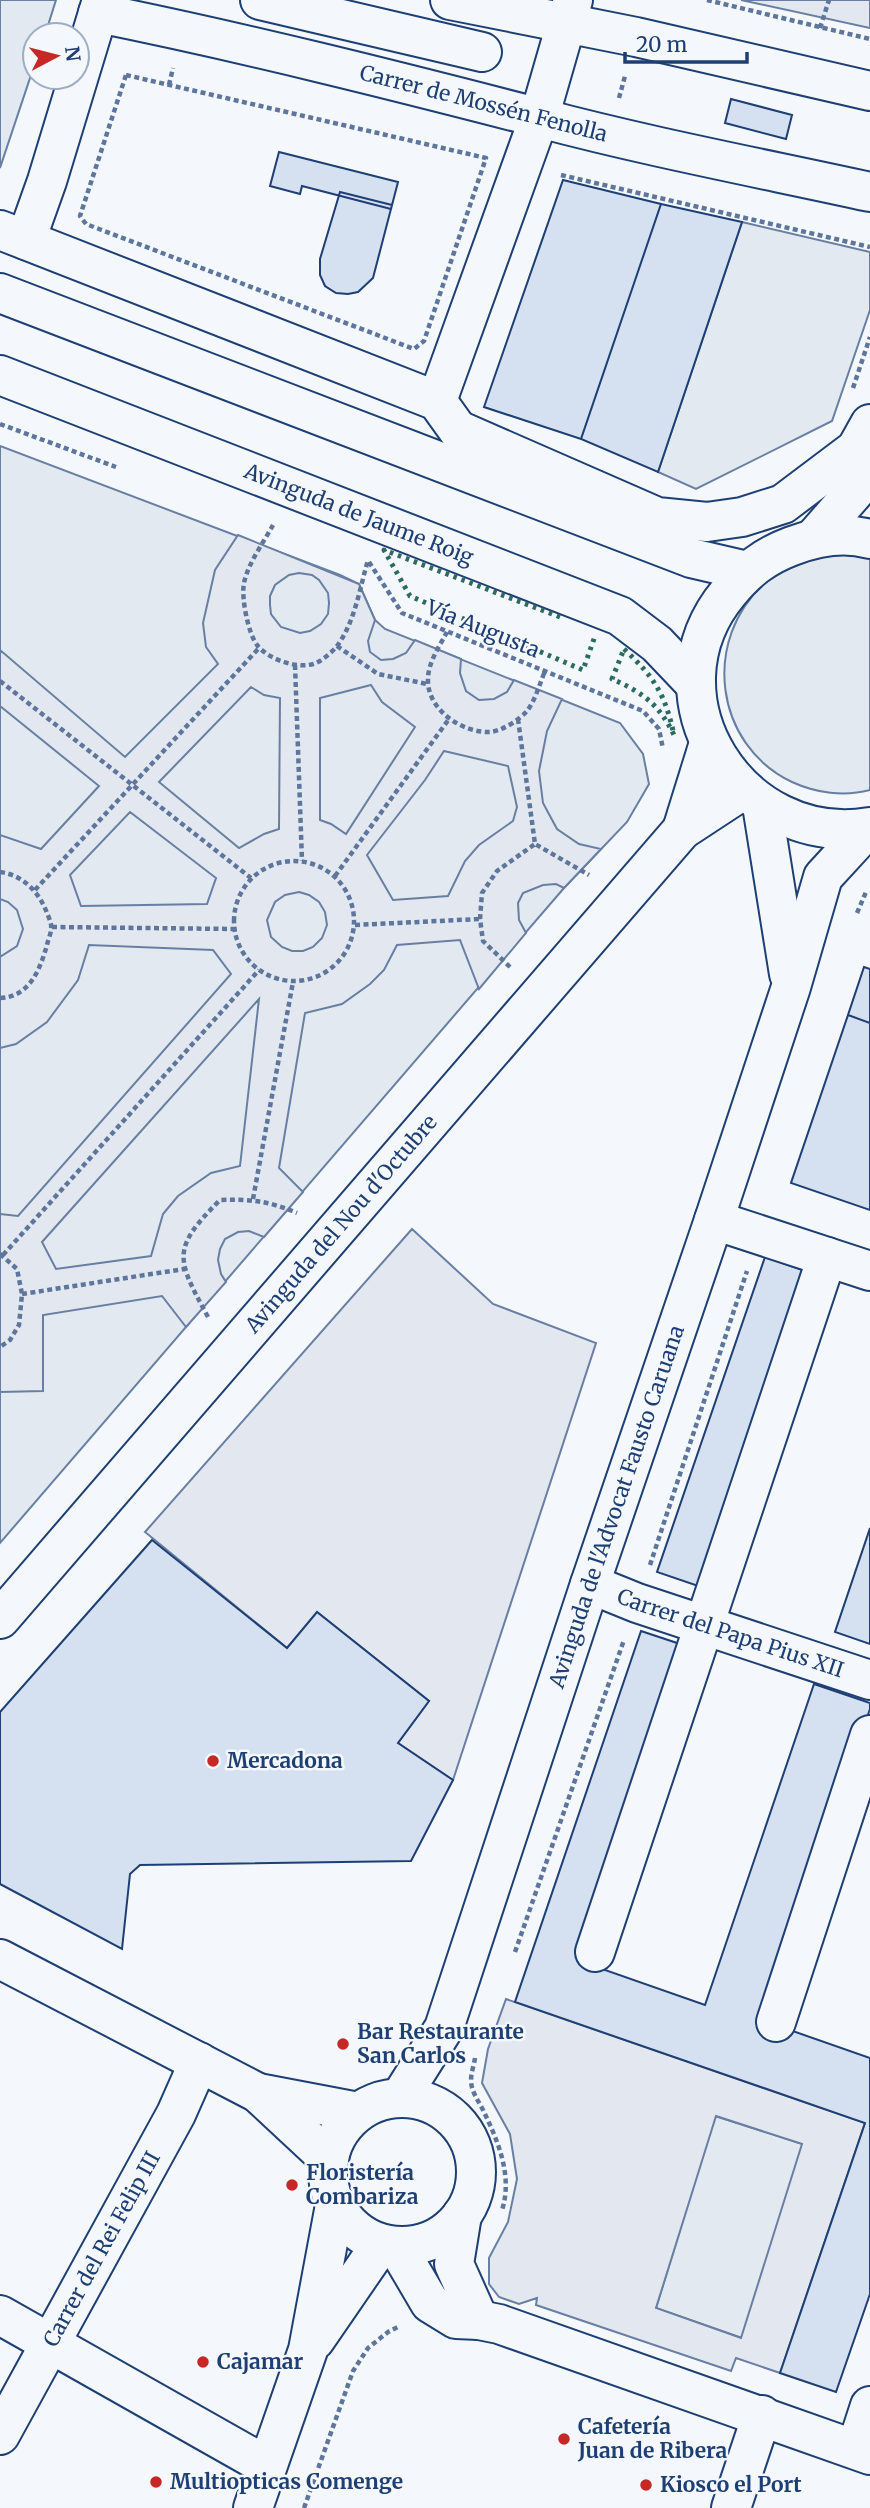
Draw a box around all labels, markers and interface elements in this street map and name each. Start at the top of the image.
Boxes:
north arrow [21,21,91,91]
scale bar [625,21,748,65]
text: 20 m [636,31,688,58]
text: N [60,45,86,63]
street label: Carrer de Mossén Fenolla [357,59,610,147]
street label: Avinguda de Jaume Roig [240,457,478,571]
street label: Vía Augusta [422,593,544,663]
street label: Avinguda del Nou d'Octubre [239,1109,443,1339]
street label: Avinguda de l'Advocat Fausto Caruana [542,1322,690,1692]
street label: Carrer del Papa Pius XII [613,1582,847,1683]
place label: Mercadona [227,1747,343,1774]
marker: Mercadona [205,1753,221,1769]
place label: Bar Restaurante San Carlos [357,2018,524,2069]
marker: Bar Restaurante San Carlos [335,2036,351,2052]
street label: Carrer del Rei Felip III [37,2146,166,2351]
place label: Floristería Combariza [306,2159,419,2210]
marker: Floristería Combariza [284,2177,300,2193]
place label: Cajamar [217,2348,304,2375]
marker: Cajamar [195,2354,211,2370]
place label: Cafetería Juan de Ribera [577,2413,727,2464]
marker: Cafetería Juan de Ribera [556,2431,572,2447]
place label: Multiopticas Comenge [170,2468,403,2495]
place label: Kiosco el Port [660,2471,802,2498]
marker: Multiopticas Comenge [148,2474,164,2490]
marker: Kiosco el Port [638,2477,654,2493]

